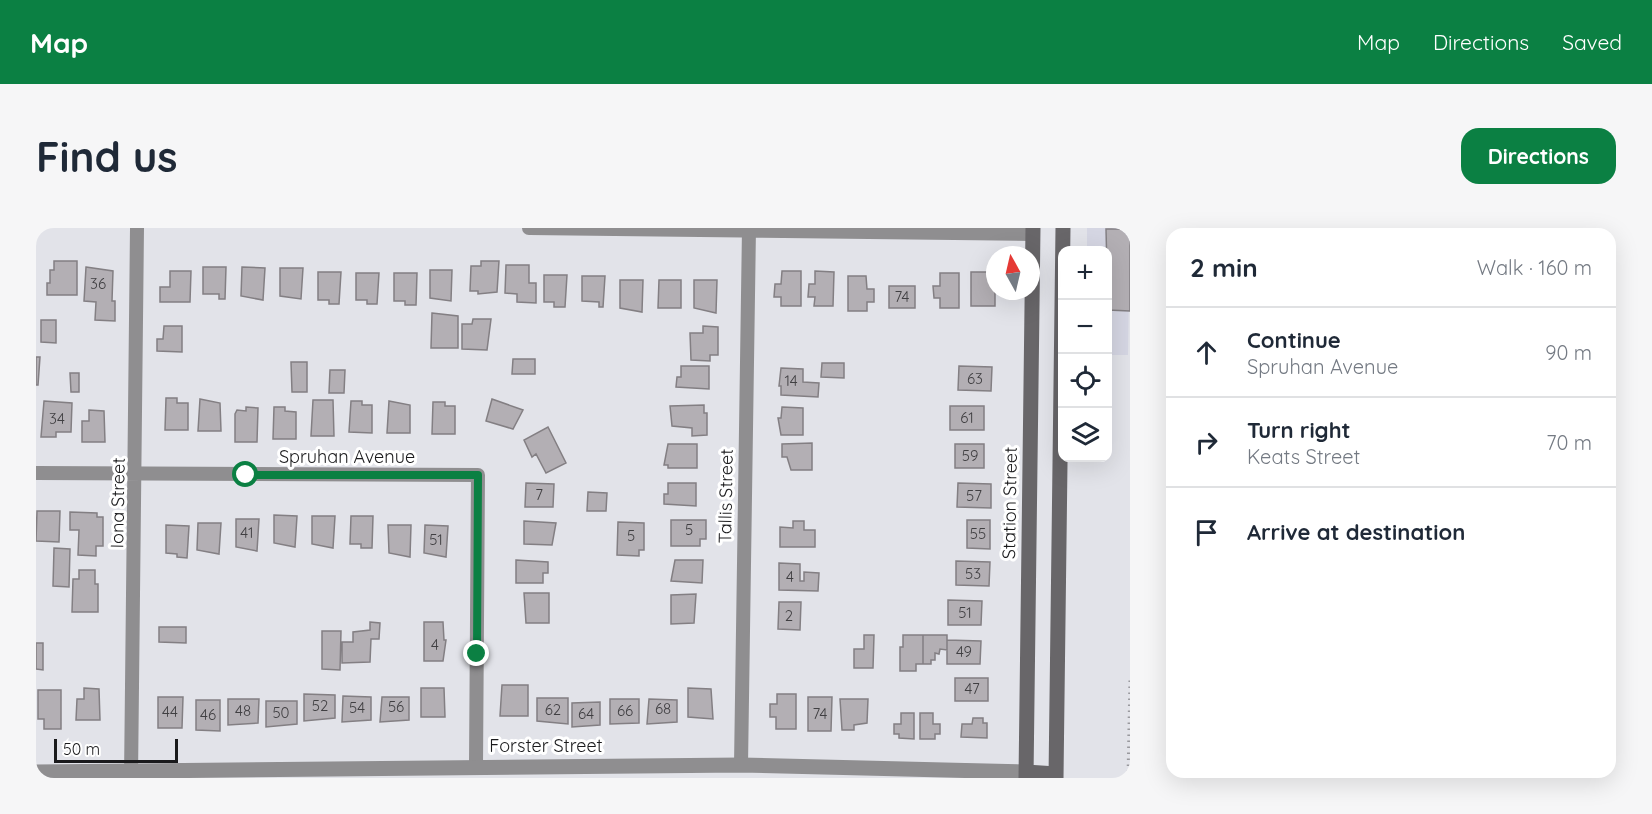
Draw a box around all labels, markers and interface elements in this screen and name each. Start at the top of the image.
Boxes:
text: Map [30,25,88,60]
text: Map [1357,29,1400,55]
text: Directions [1433,29,1529,55]
text: Saved [1562,29,1622,55]
button: Directions [1461,128,1616,184]
text: Find us [36,130,178,183]
north arrow [986,246,1040,300]
map controls [1058,246,1112,462]
button: + [1058,246,1112,300]
text: 2 min [1190,251,1258,284]
text: Walk · 160 m [1477,255,1592,280]
house number: 36 [90,274,106,293]
house number: 74 [894,287,910,306]
button: − [1058,300,1112,354]
text: Continue [1247,326,1341,354]
icon: ahead [1190,336,1223,369]
text: 90 m [1545,340,1592,365]
button: locate [1058,354,1112,408]
text: Spruhan Avenue [1247,354,1398,379]
house number: 63 [967,369,983,388]
house number: 14 [784,371,798,390]
house number: 61 [960,408,974,427]
button: layers [1058,408,1112,462]
house number: 34 [49,409,65,428]
text: Turn right [1247,416,1351,444]
icon: right [1190,426,1223,459]
text: 70 m [1546,430,1592,455]
text: Keats Street [1247,444,1360,469]
street label: Spruhan Avenue [279,445,415,468]
house number: 59 [962,446,978,465]
street label: Station Street [997,447,1022,559]
street label: Tallis Street [713,448,738,544]
street label: Iona Street [105,457,130,549]
route start [232,461,258,487]
house number: 7 [535,485,543,504]
house number: 57 [966,486,982,505]
icon: arrive [1190,516,1223,549]
text: Arrive at destination [1247,518,1465,546]
house number: 5 [685,520,693,539]
house number: 41 [240,523,254,542]
house number: 55 [970,524,986,543]
house number: 5 [627,526,635,545]
house number: 51 [429,530,443,549]
house number: 53 [965,564,981,583]
house number: 4 [786,567,794,586]
house number: 51 [958,603,972,622]
house number: 2 [785,606,793,625]
house number: 4 [431,635,439,654]
route end [463,640,489,666]
house number: 49 [956,642,972,661]
house number: 47 [964,679,980,698]
house number: 52 [312,696,328,715]
house number: 56 [388,697,404,716]
house number: 54 [349,698,365,717]
house number: 68 [655,699,671,718]
house number: 62 [545,700,561,719]
house number: 48 [235,701,251,720]
house number: 66 [617,701,633,720]
house number: 44 [162,702,178,721]
house number: 50 [272,703,290,722]
house number: 64 [578,704,594,723]
house number: 74 [812,704,828,723]
house number: 46 [200,705,216,724]
street label: Forster Street [489,734,603,757]
scale bar [54,736,178,764]
text: 50 m [63,739,100,759]

